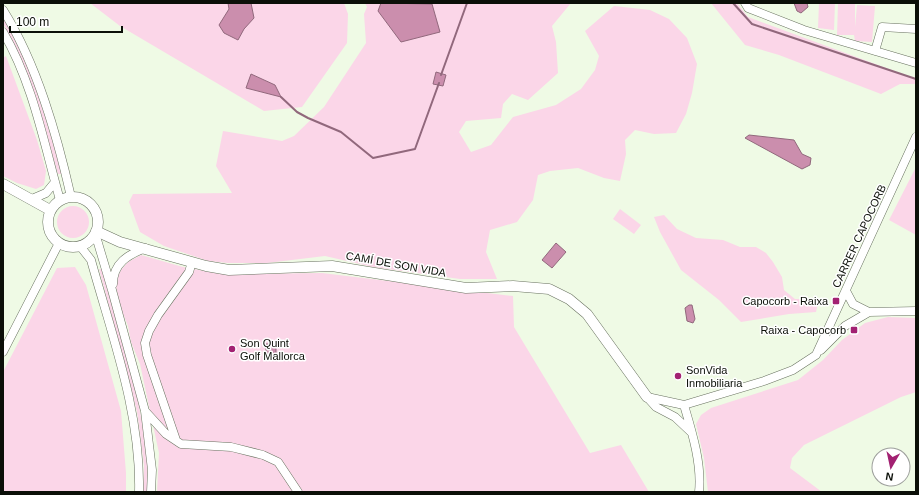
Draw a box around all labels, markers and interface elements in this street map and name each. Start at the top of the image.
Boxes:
scale bar [10,8,122,34]
text: 100 m [16,15,49,29]
street label: CARRER CAPOCORB [830,182,888,290]
street label: CAMÍ DE SON VIDA [345,249,448,279]
place label: Capocorb - Raixa [742,295,829,307]
marker: Capocorb - Raixa [831,296,841,306]
place label: Raixa - Capocorb [760,324,846,336]
marker: Raixa - Capocorb [849,325,859,335]
place label: Son Quint Golf Mallorca [240,337,306,362]
marker: Son Quint Golf Mallorca [227,344,237,354]
place label: SonVida Inmobiliaria [686,364,743,389]
marker: SonVida Inmobiliaria [673,371,683,381]
north arrow [871,447,911,487]
text: N [885,470,894,483]

